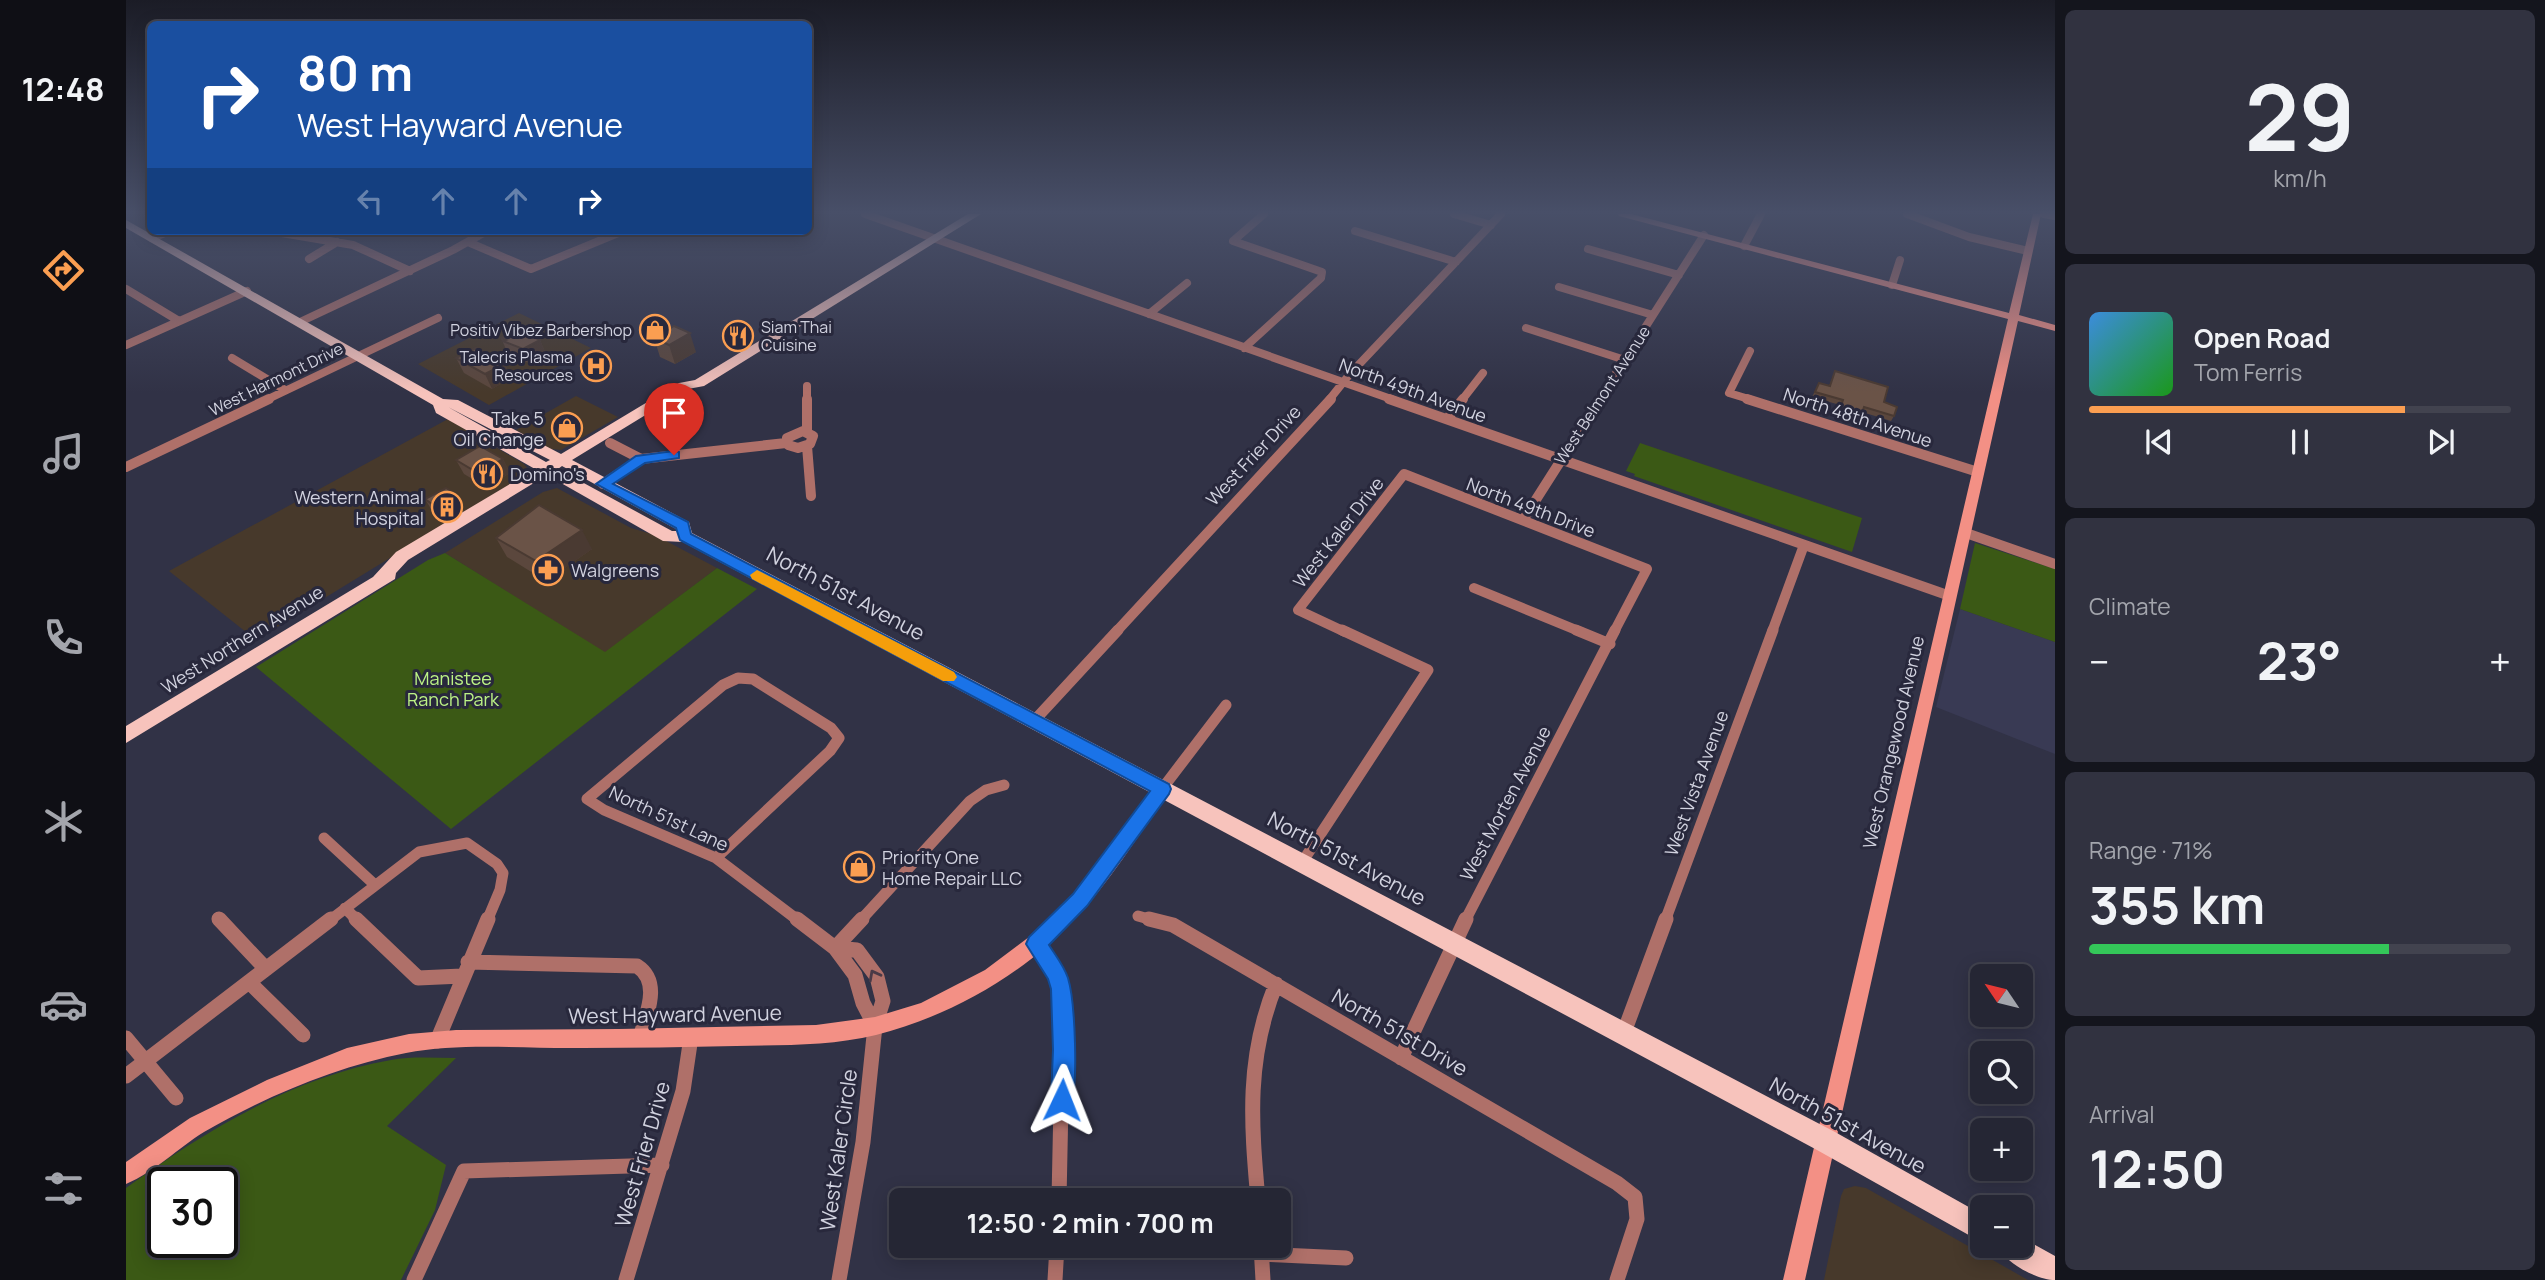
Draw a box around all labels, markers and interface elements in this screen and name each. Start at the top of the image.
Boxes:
text: 80 m [297,39,413,106]
icon: right [182,49,273,140]
text: 29 [2245,54,2355,178]
text: 12:48 [21,67,105,111]
text: West Hayward Avenue [297,103,623,147]
text: km/h [2273,162,2327,194]
icon: left [351,182,389,220]
icon: ahead [424,182,462,220]
icon: ahead [497,182,535,220]
icon: right [570,182,608,220]
icon: directions [39,246,88,295]
shop icon: Positiv Vibez Barbershop [638,313,672,347]
place label: Siam Thai Cuisine [761,316,832,356]
place label: Positiv Vibez Barbershop [450,319,632,341]
restaurant icon: Siam Thai Cuisine [721,319,755,353]
text: Open Road [2194,320,2330,356]
street label: West Belmont Avenue [1549,321,1655,469]
street label: West Harmont Drive [205,337,347,421]
place label: Talecris Plasma Resources [459,346,573,386]
hospital icon: Talecris Plasma Resources [579,349,613,383]
street label: North 49th Avenue [1336,352,1490,428]
text: Tom Ferris [2194,356,2302,388]
street label: North 48th Avenue [1781,382,1935,452]
pin [644,383,704,455]
icon: arrive [655,394,693,432]
street label: West Frier Drive [1200,400,1306,510]
place label: Take 5 Oil Change [454,406,544,451]
shop icon: Take 5 Oil Change [550,411,584,445]
icon: previous [2140,423,2178,461]
icon: pause [2281,423,2319,461]
icon: next [2422,423,2460,461]
icon: music [39,429,88,478]
restaurant icon: Domino's [470,457,504,491]
place label: Domino's [510,462,585,486]
street label: North 49th Drive [1463,471,1599,543]
street label: West Kaler Drive [1287,472,1389,592]
place label: Western Animal Hospital [294,485,424,530]
building icon: Western Animal Hospital [430,490,464,524]
street label: North 51st Avenue [762,539,930,647]
pharmacy icon: Walgreens [531,553,565,587]
place label: Walgreens [571,558,659,582]
street label: West Northern Avenue [156,579,328,699]
text: Climate [2089,590,2171,622]
icon: phone [39,613,88,662]
text: 23° [2257,625,2342,696]
street label: West Orangewood Avenue [1857,633,1929,851]
text: − [2089,635,2110,687]
text: + [2489,635,2511,687]
park label: Manistee Ranch Park [407,666,500,711]
street label: West Vista Avenue [1659,707,1733,859]
street label: West Morten Avenue [1454,722,1556,884]
street label: North 51st Lane [605,780,733,856]
icon: climate [39,797,88,846]
street label: North 51st Avenue [1263,804,1431,912]
text: Range · 71% [2089,834,2213,866]
place label: Priority One Home Repair LLC [882,845,1022,890]
shop icon: Priority One Home Repair LLC [842,850,876,884]
text: 355 km [2089,869,2265,940]
north arrow [1970,964,2034,1027]
map controls [1970,964,2033,1258]
one-way arrow [869,970,883,983]
icon: car [39,980,88,1029]
street label: North 51st Drive [1327,982,1473,1082]
street label: West Hayward Avenue [568,998,782,1030]
button: search [1970,1041,2033,1104]
position arrow [1025,1063,1099,1137]
street label: West Kaler Circle [813,1067,863,1233]
street label: North 51st Avenue [1765,1070,1931,1180]
street label: West Frier Drive [608,1078,676,1230]
text: Arrival [2089,1098,2155,1130]
button: + [1970,1118,2033,1181]
text: 12:50 [2089,1133,2225,1204]
icon: filters [39,1164,88,1213]
speed limit sign: 30 [147,1167,238,1258]
button: − [1970,1195,2033,1258]
text: 12:50 · 2 min · 700 m [966,1205,1214,1241]

